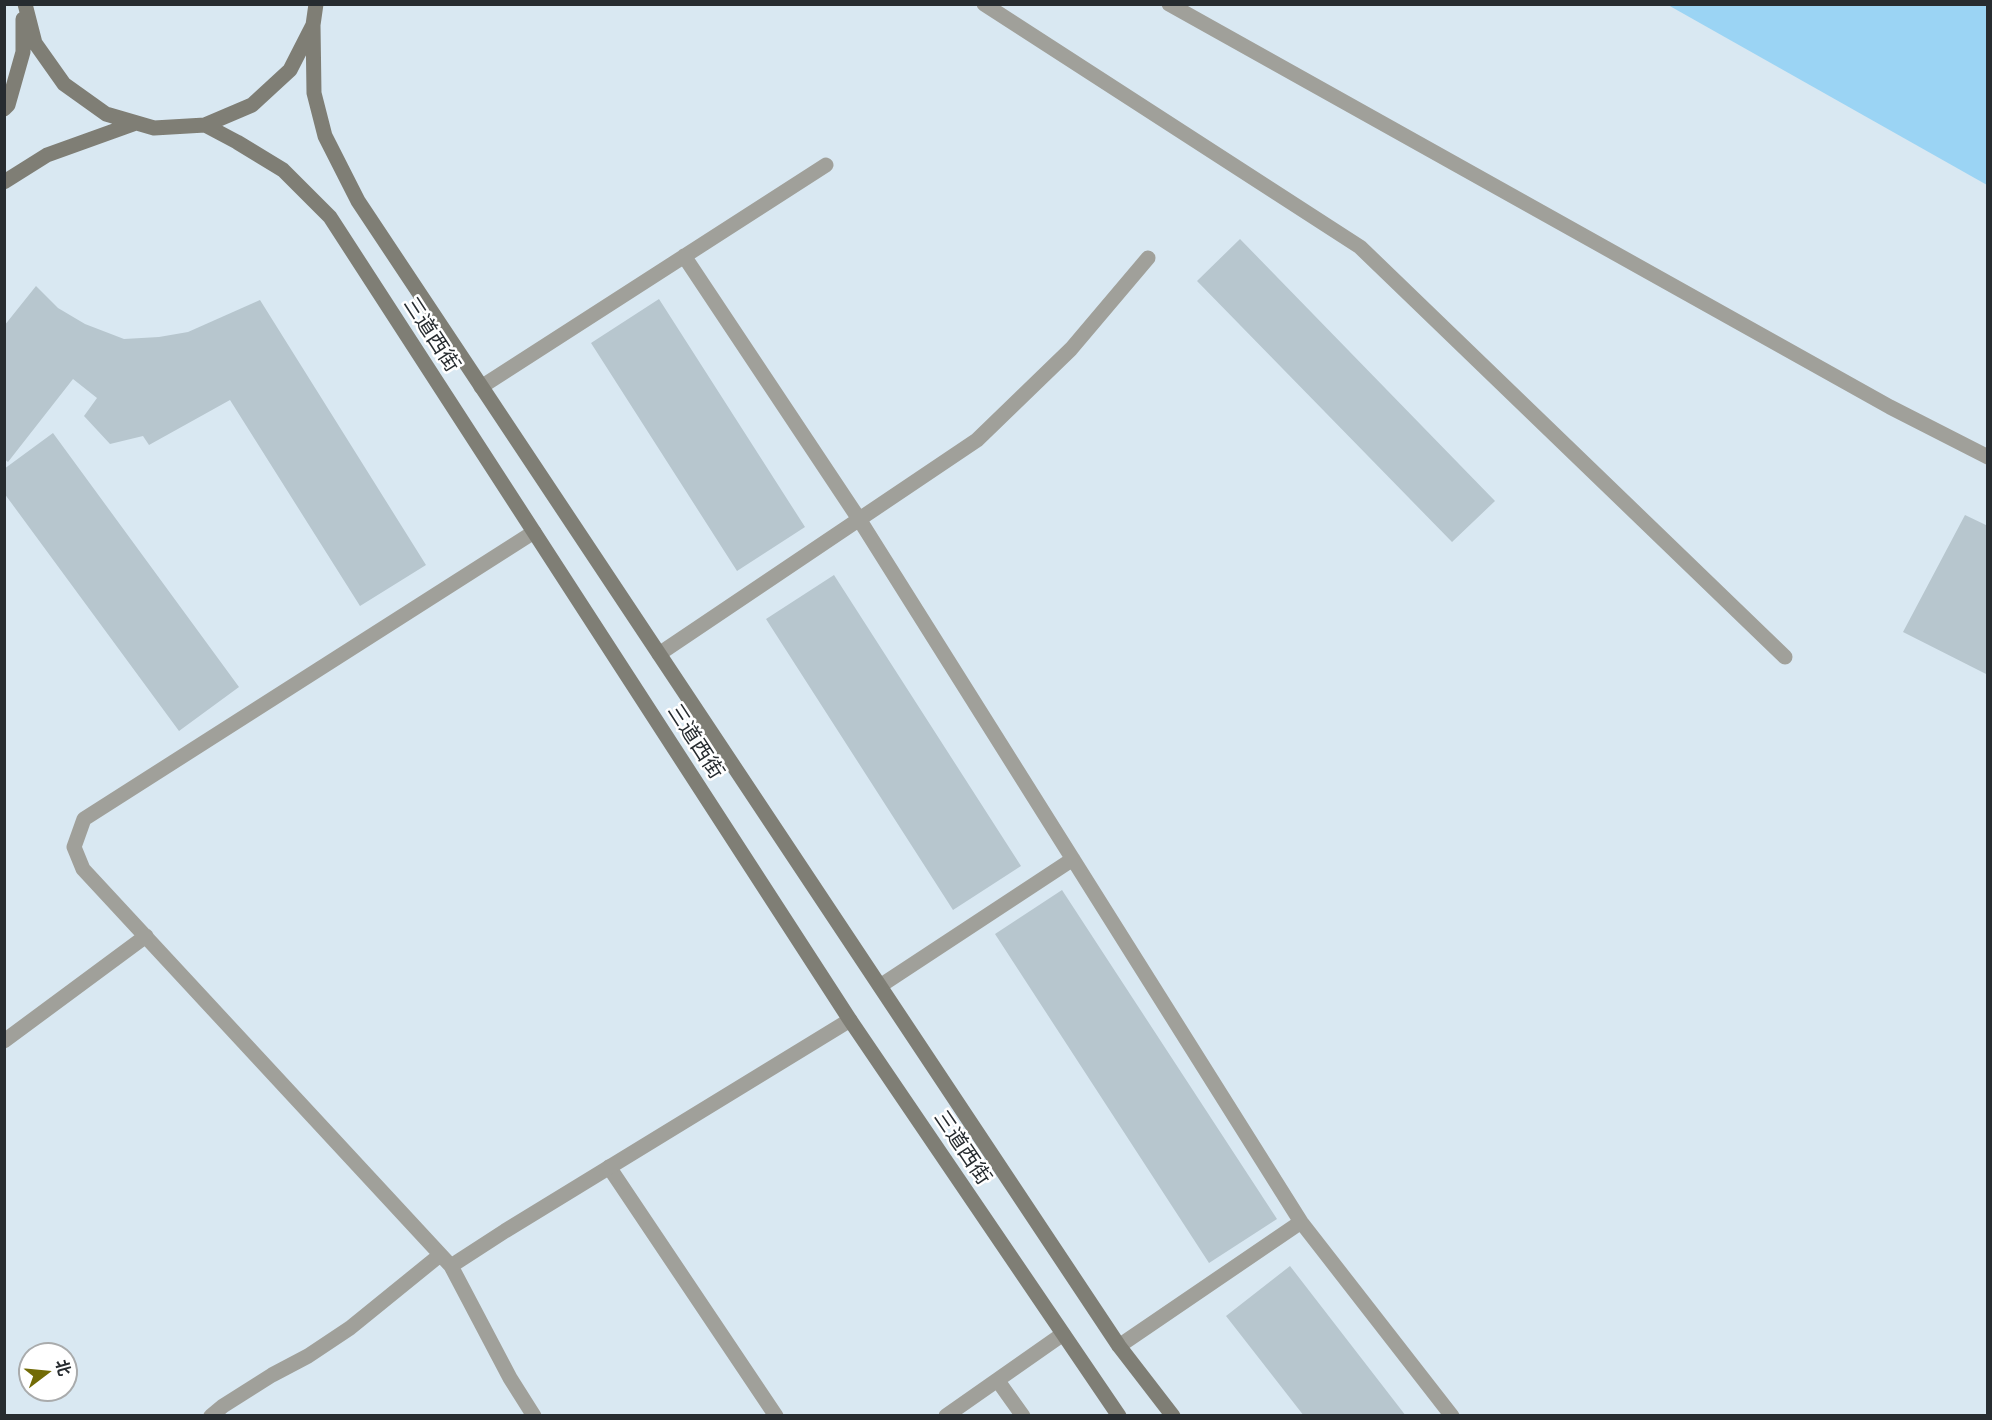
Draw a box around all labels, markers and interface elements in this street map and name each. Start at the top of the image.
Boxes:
street label: 三道西街 [398,293,464,377]
street label: 三道西街 [662,700,728,784]
street label: 三道西街 [928,1106,996,1190]
north arrow [18,1342,78,1402]
text: 北 [52,1357,75,1378]

